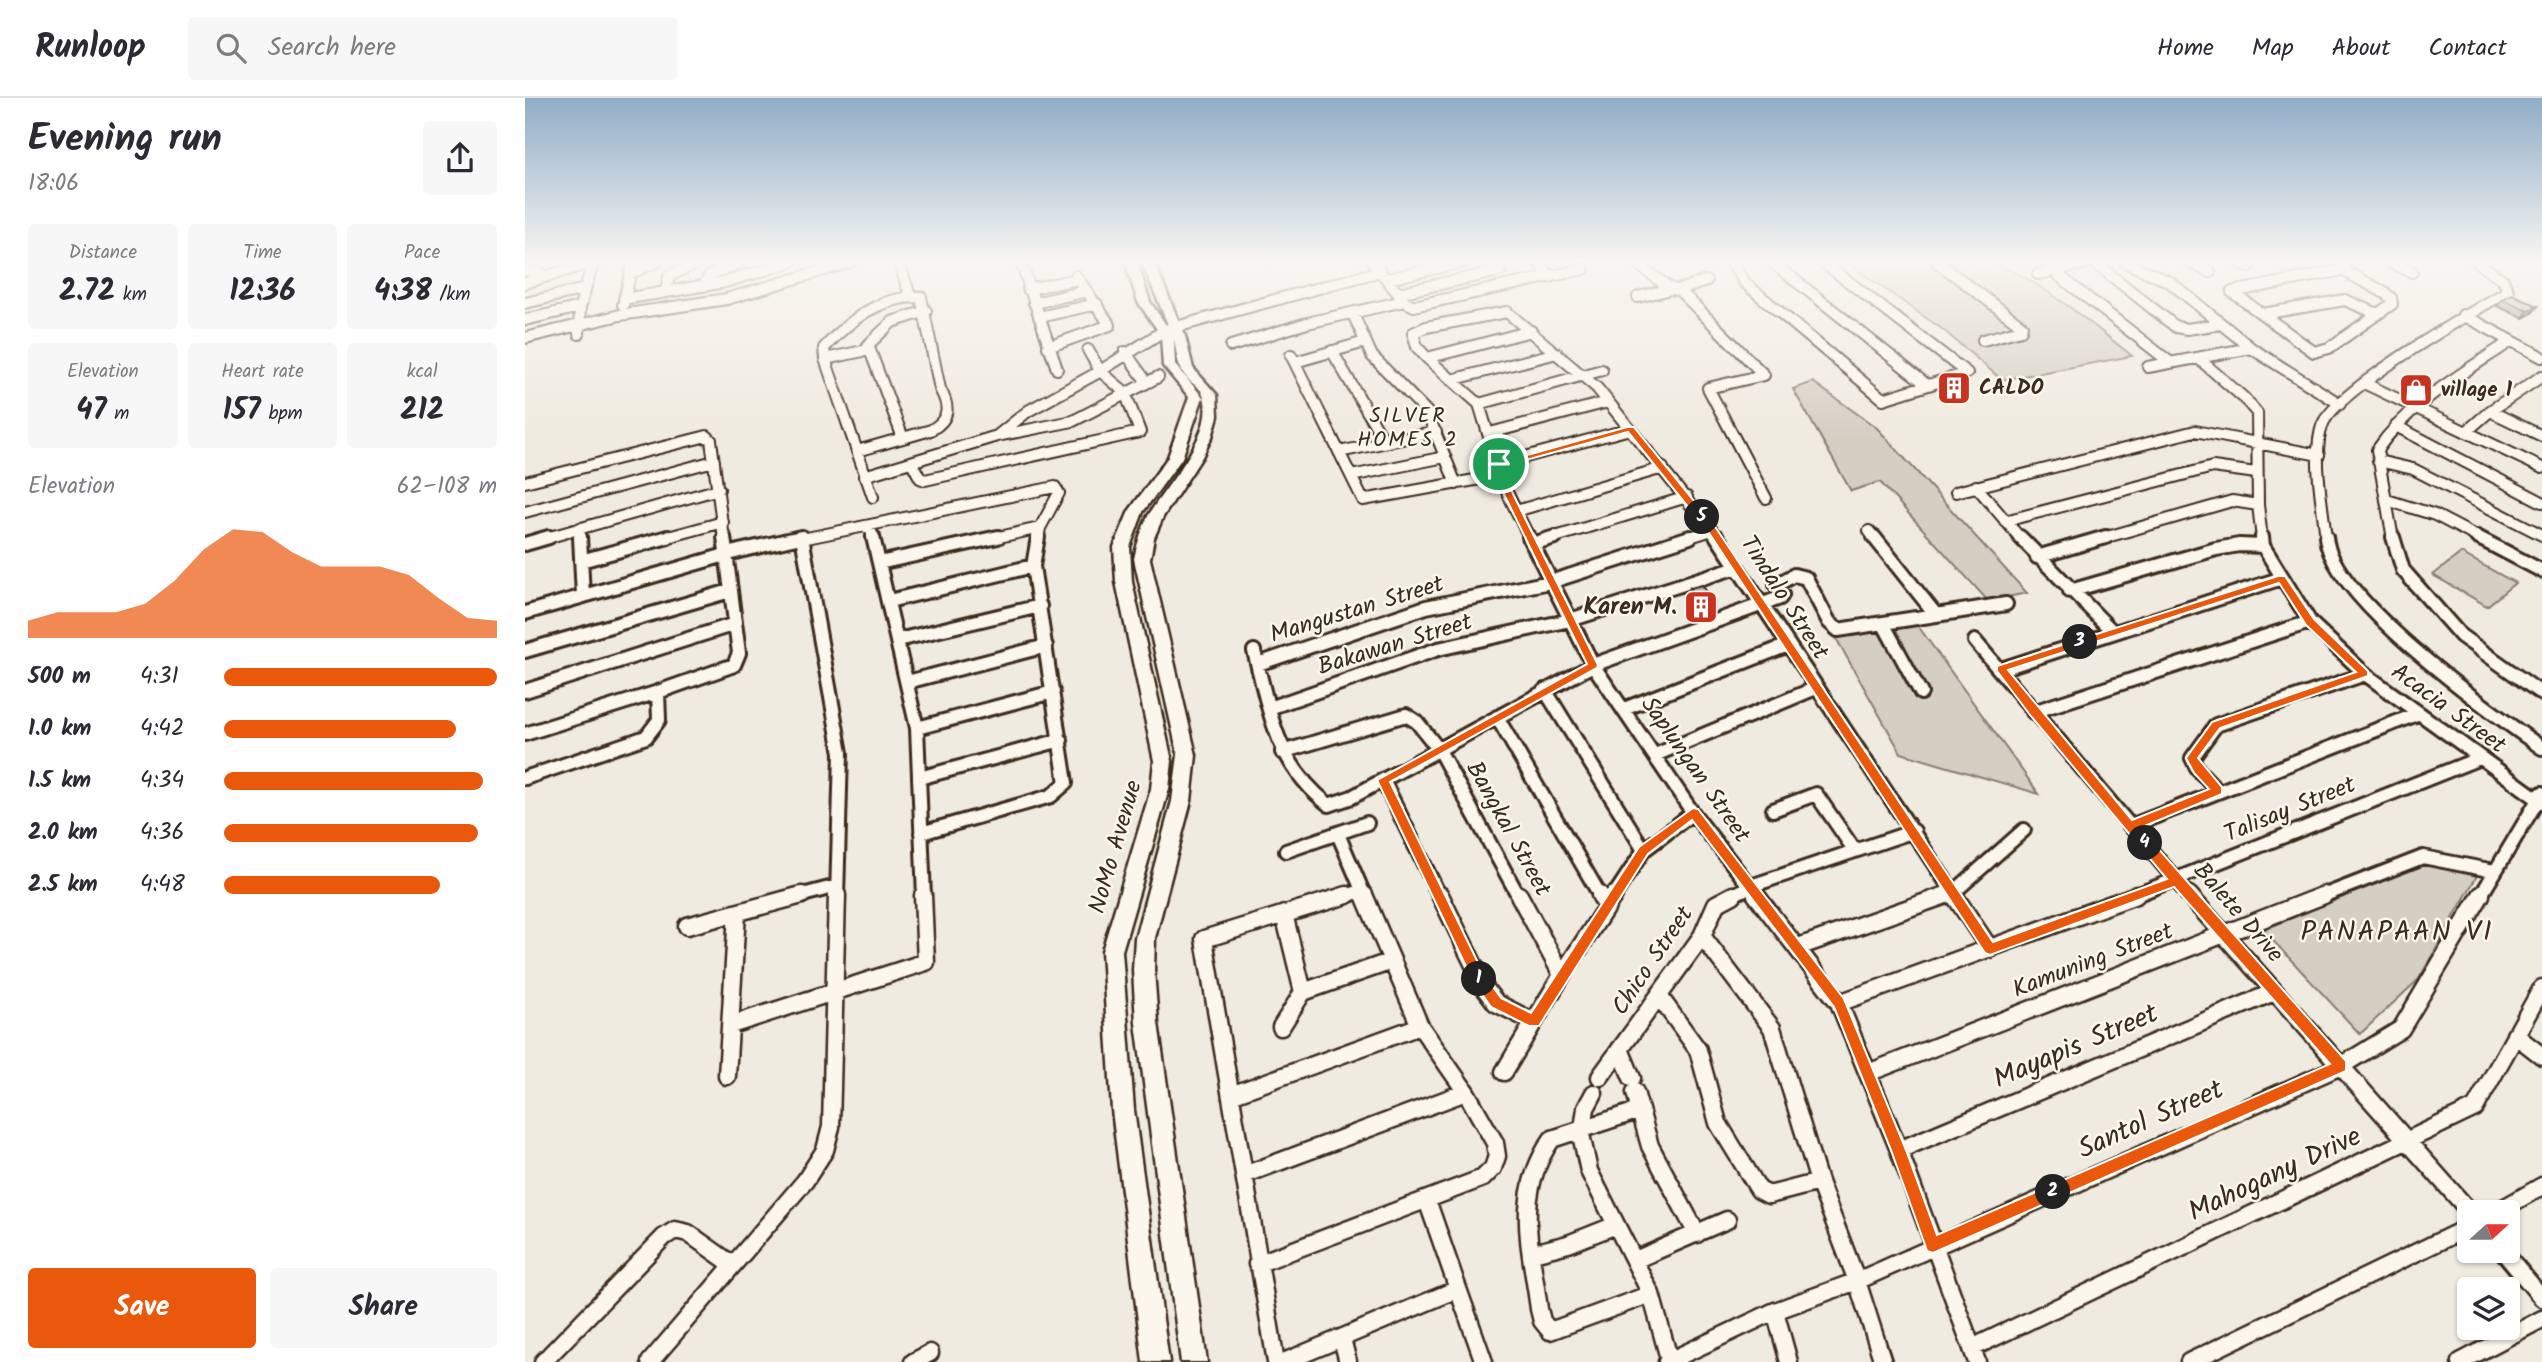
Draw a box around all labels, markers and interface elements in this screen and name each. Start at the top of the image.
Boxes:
search box [188,17,678,80]
text: Runloop [35,22,146,75]
text: Search here [268,27,396,69]
icon: search [212,29,250,67]
text: Home [2157,29,2214,68]
text: Map [2252,29,2294,68]
text: About [2332,29,2390,68]
text: Contact [2428,29,2507,68]
text: Evening run [28,110,222,170]
button: share [423,121,497,195]
text: 18:06 [28,166,79,202]
text: Distance [69,238,137,268]
text: Time [243,238,282,268]
text: Pace [404,238,440,268]
text: 2.72 [59,268,115,316]
text: 12:36 [229,268,296,316]
text: 4:38 [374,268,432,316]
text: km [115,280,147,310]
text: /km [432,280,470,310]
text: Elevation [67,357,139,387]
text: Heart rate [221,357,304,387]
text: kcal [407,357,438,387]
building icon: CALDO [1935,369,1973,407]
shop icon: village 1 [2397,371,2435,409]
place label: CALDO [1979,372,2044,405]
place label: village 1 [2441,374,2513,407]
text: 47 [76,387,107,435]
text: 157 [222,387,261,435]
text: 212 [400,387,444,435]
text: m [107,399,129,429]
text: bpm [261,399,303,429]
district label: SILVER HOMES 2 [1357,400,1459,457]
pin [1469,434,1529,494]
icon: arrive [1480,445,1518,483]
text: Elevation [28,469,115,505]
text: 62–108 m [397,469,497,505]
pin: 5 [1685,500,1719,534]
text: 5 [1697,501,1706,531]
street label: Tindalo Street [1729,528,1839,669]
street label: Mangustan Street [1265,565,1449,655]
place label: Karen M. [1584,588,1677,627]
building icon: Karen M. [1682,588,1720,626]
street label: Bakawan Street [1313,603,1478,687]
pin: 3 [2063,624,2097,660]
text: 3 [2074,626,2085,656]
street label: Acacia Street [2382,654,2515,765]
text: 500 m [28,659,91,695]
text: 4:31 [140,659,179,695]
street label: Saplungan Street [1630,689,1761,852]
text: 1.0 km [28,711,91,747]
text: 4:42 [140,711,184,747]
street label: Bangkal Street [1455,754,1562,905]
text: 1.5 km [28,763,91,799]
text: 4:34 [140,763,184,799]
street label: Talisay Street [2218,766,2362,854]
street label: NoMo Avenue [1078,775,1154,918]
text: 2.0 km [28,815,98,851]
text: 4:36 [140,815,184,851]
pin: 4 [2127,826,2163,860]
text: 4 [2139,827,2150,857]
street label: Balete Drive [2183,854,2293,972]
text: 2.5 km [28,867,98,903]
text: 4:48 [140,867,185,903]
street label: Chico Street [1602,898,1705,1024]
district label: PANAPAAN VI [2300,910,2494,955]
street label: Kamuning Street [2007,912,2180,1010]
pin: 1 [1461,962,1497,996]
text: 1 [1476,963,1481,993]
street label: Mayapis Street [1986,992,2167,1102]
street label: Santol Street [2071,1067,2232,1172]
street label: Mahogany Drive [2181,1115,2370,1235]
pin: 2 [2035,1174,2071,1210]
text: 2 [2047,1176,2058,1206]
north arrow [2457,1200,2520,1264]
map controls [2457,1200,2520,1340]
button: Save [28,1268,256,1348]
button: Share [270,1268,497,1348]
button: layers [2457,1277,2520,1340]

